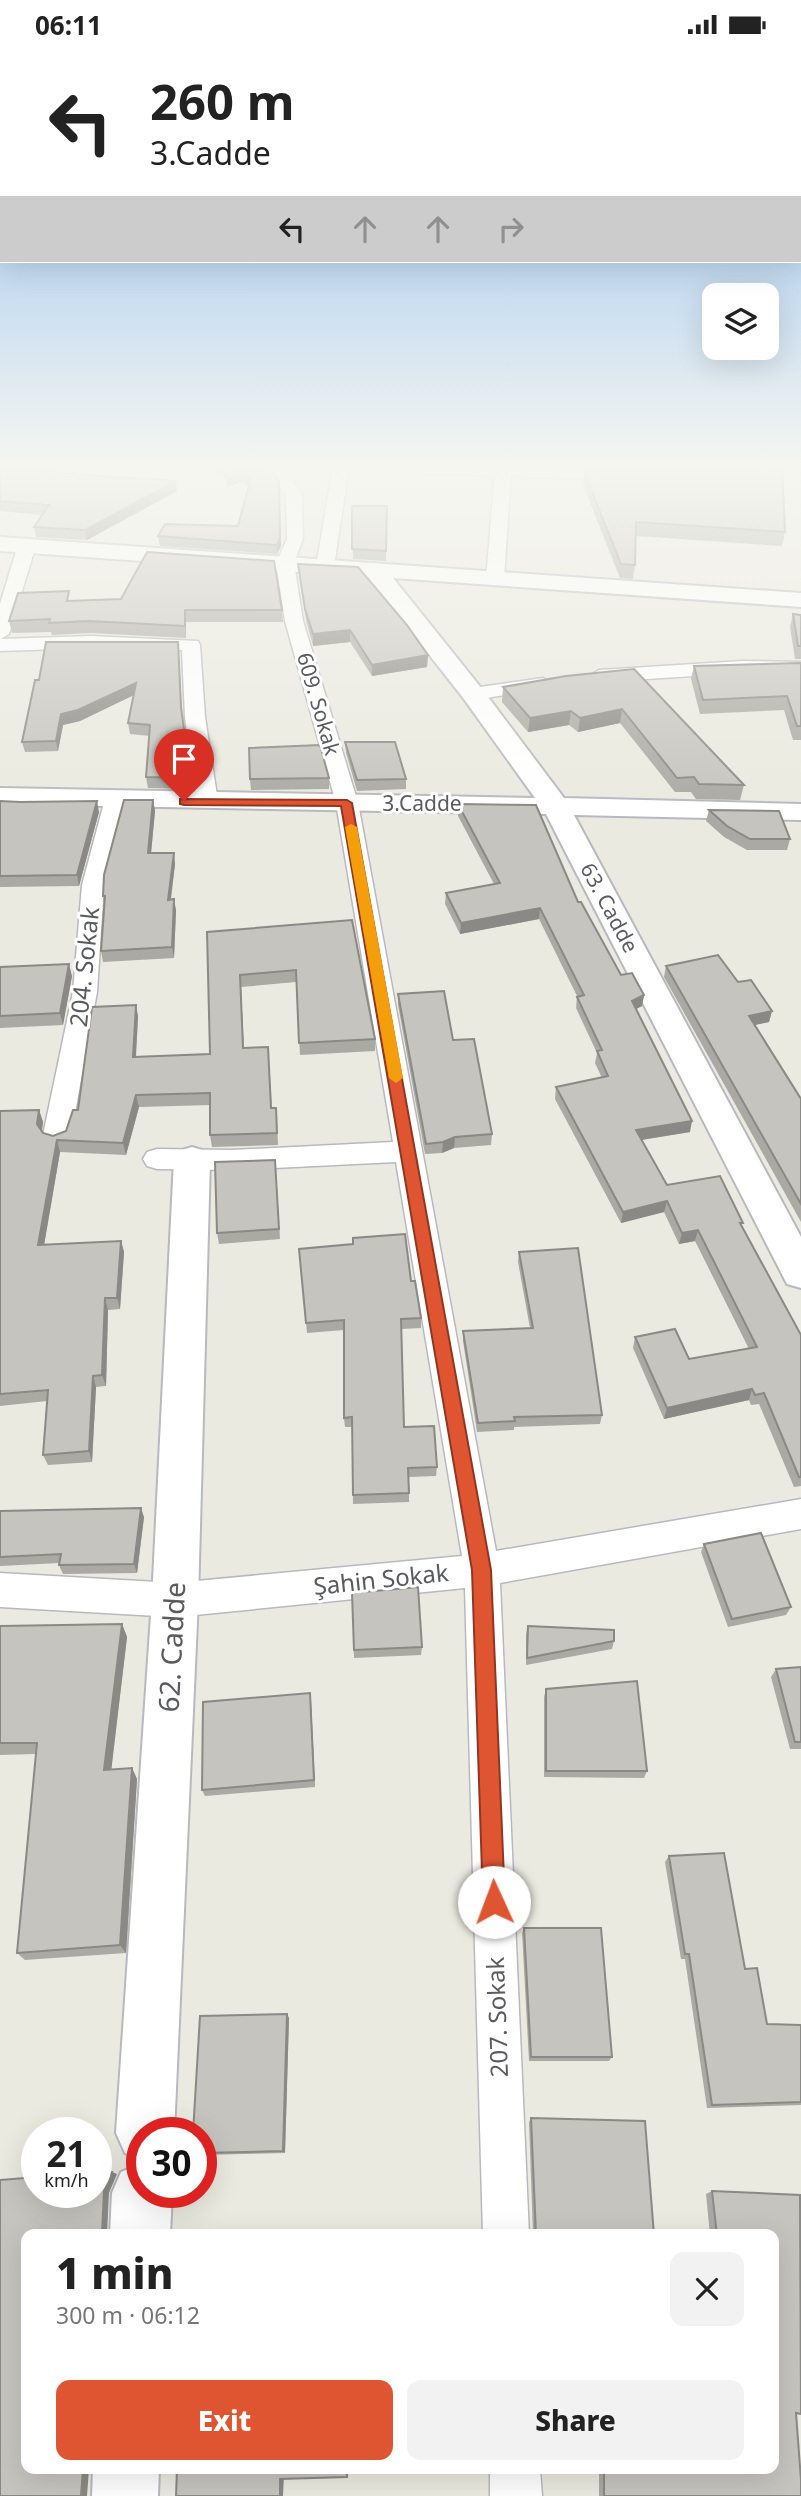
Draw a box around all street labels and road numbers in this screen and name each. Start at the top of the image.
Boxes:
street label: 609. Sokak [291,649,347,759]
street label: 3.Cadde [382,789,462,817]
street label: 63. Cadde [575,858,645,957]
street label: 204. Sokak [61,905,106,1029]
street label: Şahin Sokak [312,1555,450,1602]
street label: 62. Cadde [149,1581,193,1713]
street label: 207. Sokak [478,1956,515,2078]

